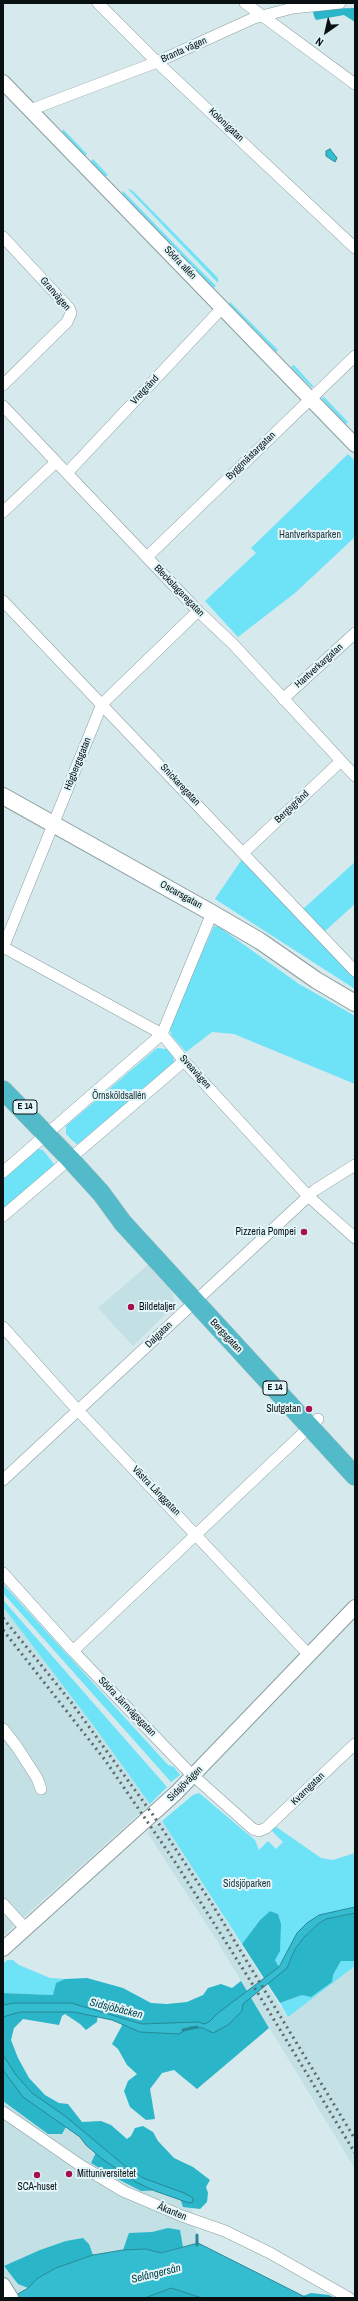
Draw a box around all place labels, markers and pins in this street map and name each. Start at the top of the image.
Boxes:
place label: Pizzeria Pompei [235,1226,296,1238]
marker: Pizzeria Pompei [299,1227,309,1237]
place label: Bildetaljer [139,1301,175,1313]
marker: Bildetaljer [126,1302,136,1312]
place label: Slutgatan [266,1403,301,1415]
marker: Slutgatan [304,1404,314,1414]
place label: Mittuniversitetet [77,2168,136,2180]
marker: Mittuniversitetet [64,2169,74,2179]
marker: SCA-huset [32,2170,42,2180]
place label: SCA-huset [17,2181,57,2193]

